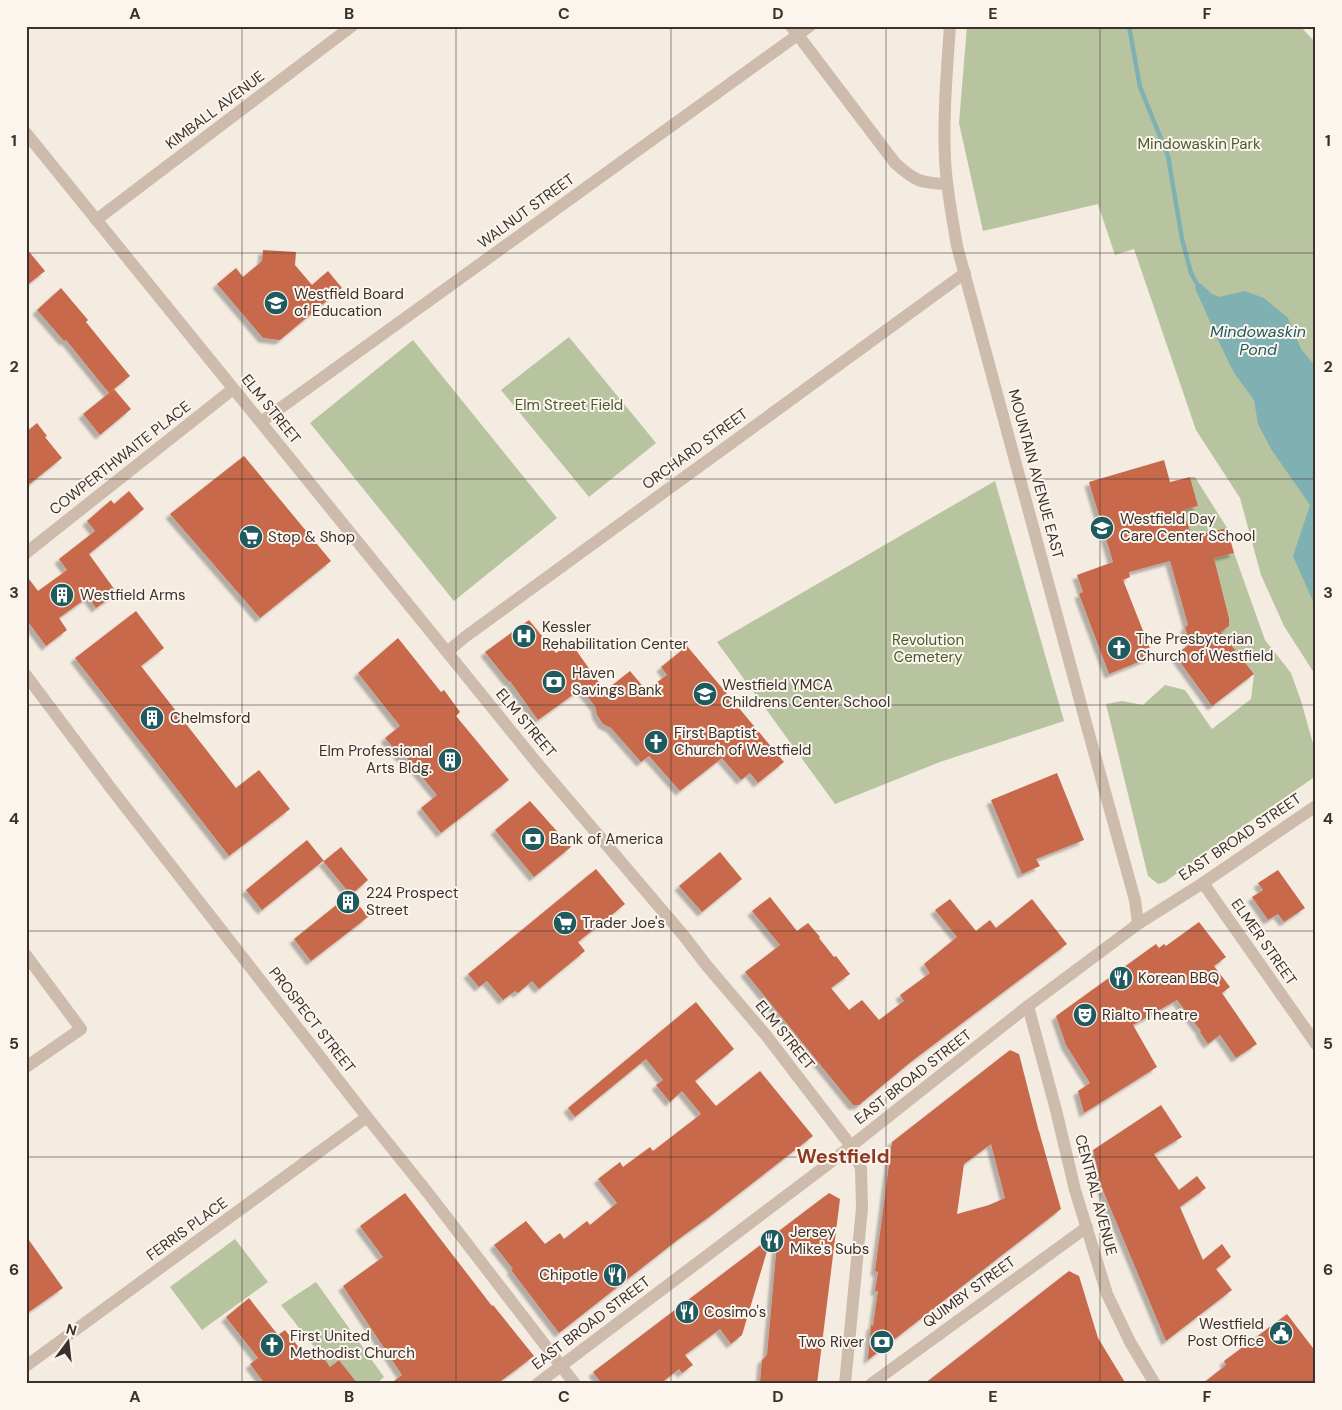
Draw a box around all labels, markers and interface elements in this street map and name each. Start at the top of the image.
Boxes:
text: A [129,3,141,24]
text: B [344,3,354,24]
text: C [558,3,570,24]
text: D [772,3,784,24]
text: E [988,3,998,24]
text: F [1203,3,1212,24]
street label: KIMBALL AVENUE [161,66,269,154]
text: 1 [11,130,17,151]
text: 1 [1325,130,1331,151]
park label: Mindowaskin Park [1137,134,1261,154]
street label: WALNUT STREET [474,169,578,253]
place label: Westfield Board of Education [294,284,404,321]
school or university icon: Westfield Board of Education [263,290,289,316]
water label: Mindowaskin Pond [1210,321,1306,360]
text: 2 [9,356,19,377]
text: 2 [1323,356,1333,377]
street label: ELM STREET [237,370,305,448]
street label: MOUNTAIN AVENUE EAST [1004,387,1068,561]
park label: Elm Street Field [515,395,623,415]
street label: COWPERTHWAITE PLACE [45,396,195,520]
street label: ORCHARD STREET [638,404,752,494]
place label: Westfield Day Care Center School [1120,509,1255,546]
school or university icon: Westfield Day Care Center School [1089,515,1115,541]
supermarket icon: Stop & Shop [238,524,264,550]
place label: Stop & Shop [268,527,355,547]
text: 3 [9,582,19,603]
building icon: Westfield Arms [49,582,75,608]
text: 3 [1323,582,1333,603]
place label: Westfield Arms [80,585,185,605]
place label: Kessler Rehabilitation Center [542,617,689,654]
hospital icon: Kessler Rehabilitation Center [511,623,537,649]
place label: The Presbyterian Church of Westfield [1136,629,1274,666]
park label: Revolution Cemetery [892,630,964,667]
church icon: The Presbyterian Church of Westfield [1106,635,1132,661]
place label: Haven Savings Bank [572,663,662,700]
bank icon: Haven Savings Bank [541,669,567,695]
place label: Westfield YMCA Childrens Center School [722,675,890,712]
school or university icon: Westfield YMCA Childrens Center School [692,681,718,707]
street label: ELM STREET [491,684,561,762]
building icon: Chelmsford [139,705,165,731]
place label: Chelmsford [170,708,251,728]
place label: First Baptist Church of Westfield [674,723,812,760]
church icon: First Baptist Church of Westfield [643,729,669,755]
place label: Elm Professional Arts Bldg. [319,741,432,778]
building icon: Elm Professional Arts Bldg. [437,747,463,773]
street label: EAST BROAD STREET [1175,789,1305,885]
text: 4 [9,808,19,829]
text: 4 [1323,808,1333,829]
bank icon: Bank of America [520,826,546,852]
place label: Bank of America [550,829,663,849]
place label: 224 Prospect Street [366,883,459,920]
building icon: 224 Prospect Street [335,889,361,915]
street label: ELMER STREET [1227,895,1301,989]
supermarket icon: Trader Joe's [552,910,578,936]
place label: Trader Joe's [582,913,665,933]
street label: PROSPECT STREET [264,963,360,1077]
restaurant icon: Korean BBQ [1108,965,1134,991]
place label: Korean BBQ [1138,968,1219,988]
street label: ELM STREET [751,996,819,1074]
theatre icon: Rialto Theatre [1072,1002,1098,1028]
place label: Rialto Theatre [1102,1005,1198,1025]
street label: EAST BROAD STREET [850,1025,976,1129]
text: 5 [9,1033,19,1054]
text: 5 [1323,1033,1333,1054]
street label: CENTRAL AVENUE [1070,1132,1122,1258]
district label: Westfield [796,1143,890,1169]
street label: FERRIS PLACE [142,1193,232,1265]
place label: Jersey Mike's Subs [790,1222,869,1259]
restaurant icon: Jersey Mike's Subs [759,1228,785,1254]
street label: QUIMBY STREET [919,1252,1019,1332]
text: 6 [9,1259,19,1280]
text: 6 [1323,1259,1333,1280]
restaurant icon: Chipotle [602,1262,628,1288]
place label: Chipotle [539,1265,598,1285]
street label: EAST BROAD STREET [528,1272,654,1374]
restaurant icon: Cosimo's [674,1299,700,1325]
place label: Cosimo's [704,1302,766,1322]
place label: Westfield Post Office [1188,1314,1264,1351]
north arrow [42,1318,92,1368]
text: N [64,1319,79,1339]
public building icon: Westfield Post Office [1268,1320,1294,1346]
place label: First United Methodist Church [290,1326,415,1363]
bank icon: Two River [869,1329,895,1355]
church icon: First United Methodist Church [259,1332,285,1358]
place label: Two River [798,1332,864,1352]
text: A [129,1386,141,1407]
text: B [344,1386,354,1407]
text: C [558,1386,570,1407]
text: D [772,1386,784,1407]
text: E [988,1386,998,1407]
text: F [1203,1386,1212,1407]

